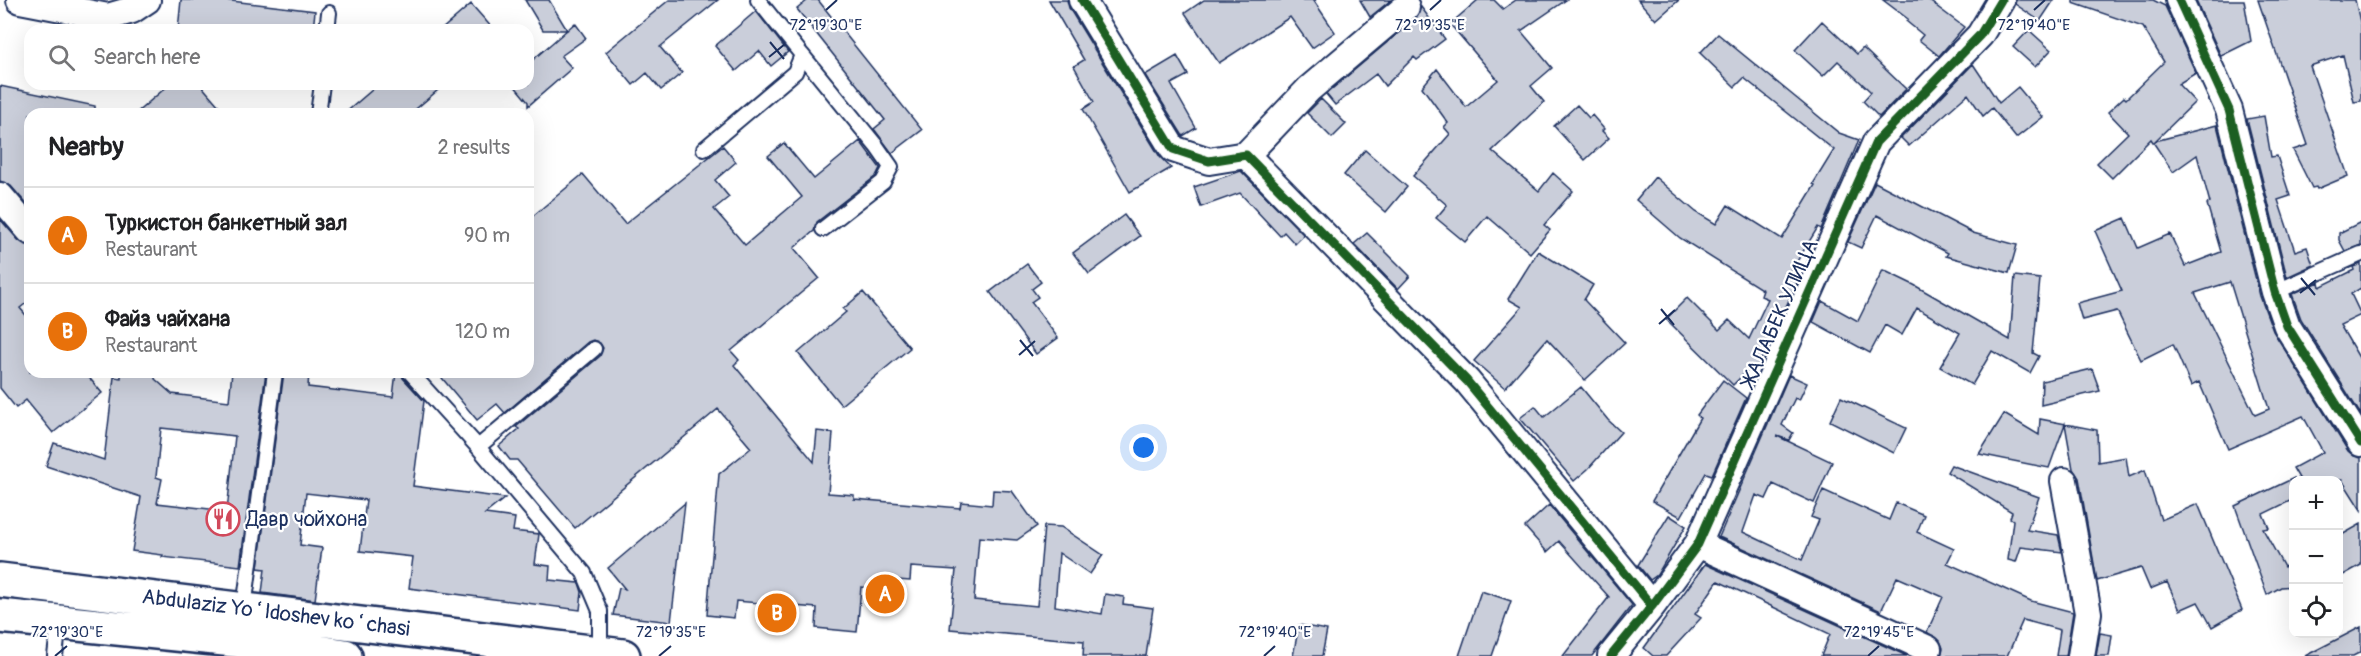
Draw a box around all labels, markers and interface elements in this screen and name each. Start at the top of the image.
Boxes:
text: 72°19'30"E [790,16,862,35]
text: 72°19'35"E [1395,16,1465,35]
text: 72°19'40"E [1998,16,2070,35]
search box [24,24,534,90]
icon: search [45,41,78,74]
text: Search here [93,43,200,71]
text: Nearby [48,131,124,163]
text: 2 results [438,135,510,160]
text: Туркистон банкетный зал [105,209,347,237]
text: A [61,223,74,248]
text: 90 m [464,223,510,248]
street label: ЖАЛАБЕК УЛИЦА [1734,235,1825,394]
text: Restaurant [105,237,197,262]
text: Файз чайхана [105,305,230,333]
text: B [62,319,73,344]
text: 120 m [455,319,510,344]
text: Restaurant [105,333,197,358]
your location [1129,433,1158,462]
map controls [2289,476,2343,638]
button: + [2289,476,2343,530]
restaurant icon: Давр чойхона [205,501,241,537]
place label: Давр чойхона [245,506,367,533]
button: − [2289,530,2343,584]
pin: A [866,572,904,616]
street label: Abdulaziz Yoʻldoshev koʻchasi [141,583,412,643]
button: locate [2289,584,2343,638]
pin: B [758,590,796,636]
text: 72°19'30"E [31,623,103,642]
text: 72°19'35"E [636,623,706,642]
text: 72°19'40"E [1239,623,1311,642]
text: 72°19'45"E [1844,623,1914,642]

